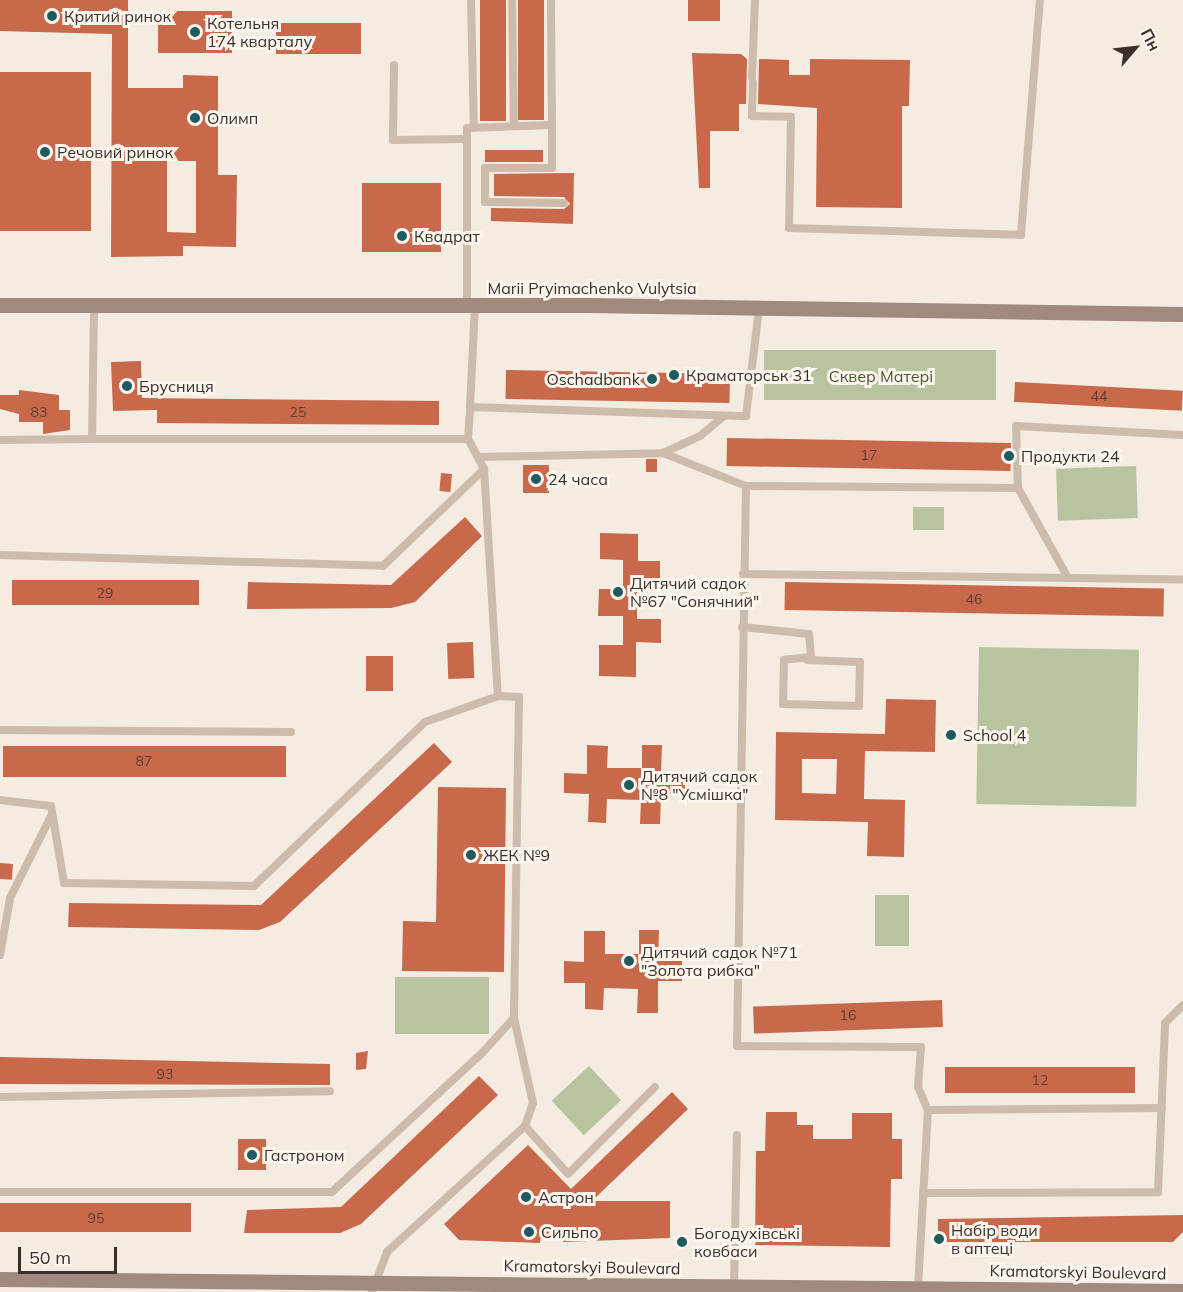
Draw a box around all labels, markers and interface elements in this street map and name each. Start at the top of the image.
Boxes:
place label: Критий ринок [64,6,171,26]
marker: Критий ринок [45,9,59,23]
place label: Котельня 174 кварталу [207,13,312,51]
north arrow [1105,18,1165,78]
marker: Котельня 174 кварталу [188,25,202,39]
text: Пн [1137,25,1165,54]
place label: Олимп [207,108,258,128]
marker: Олимп [188,111,202,125]
place label: Речовий ринок [57,142,173,162]
marker: Речовий ринок [38,145,52,159]
place label: Квадрат [414,226,480,246]
marker: Квадрат [395,229,409,243]
street label: Marii Pryimachenko Vulytsia [487,278,697,298]
place label: Краматорськ 31 [686,365,812,385]
park label: Сквер Матері [829,366,933,386]
marker: Краматорськ 31 [667,368,681,382]
place label: Oschadbank [546,369,640,389]
marker: Oschadbank [645,372,659,386]
place label: Брусниця [139,376,214,396]
marker: Брусниця [120,379,134,393]
house number: 44 [1091,388,1107,404]
house number: 83 [31,404,47,420]
house number: 25 [290,404,306,420]
place label: Продукти 24 [1021,446,1119,466]
house number: 17 [861,447,877,463]
marker: Продукти 24 [1002,449,1016,463]
place label: 24 часа [548,469,608,489]
marker: 24 часа [529,472,543,486]
place label: Дитячий садок №67 "Сонячний" [630,573,759,611]
house number: 29 [97,585,113,601]
marker: Дитячий садок №67 "Сонячний" [611,585,625,599]
house number: 46 [966,591,982,607]
place label: School 4 [963,725,1026,745]
marker: School 4 [944,728,958,742]
house number: 87 [136,753,152,769]
place label: Дитячий садок №8 "Усмішка" [641,766,757,804]
marker: Дитячий садок №8 "Усмішка" [622,778,636,792]
place label: ЖЕК №9 [483,845,550,865]
marker: ЖЕК №9 [464,848,478,862]
place label: Дитячий садок №71 "Золота рибка" [641,942,798,980]
marker: Дитячий садок №71 "Золота рибка" [622,954,636,968]
house number: 16 [840,1007,856,1023]
house number: 93 [157,1066,173,1082]
house number: 12 [1032,1072,1048,1088]
place label: Гастроном [264,1145,345,1165]
marker: Гастроном [245,1148,259,1162]
place label: Астрон [538,1187,594,1207]
marker: Астрон [519,1190,533,1204]
house number: 95 [88,1210,104,1226]
place label: Набір води в аптеці [951,1220,1038,1258]
place label: Сильпо [541,1222,598,1242]
place label: Богодухівські ковбаси [694,1223,800,1261]
marker: Сильпо [522,1225,536,1239]
marker: Набір води в аптеці [932,1232,946,1246]
scale bar [21,1235,120,1273]
marker: Богодухівські ковбаси [675,1235,689,1249]
text: 50 m [29,1246,71,1269]
street label: Kramatorskyi Boulevard [503,1256,681,1278]
street label: Kramatorskyi Boulevard [989,1261,1167,1283]

